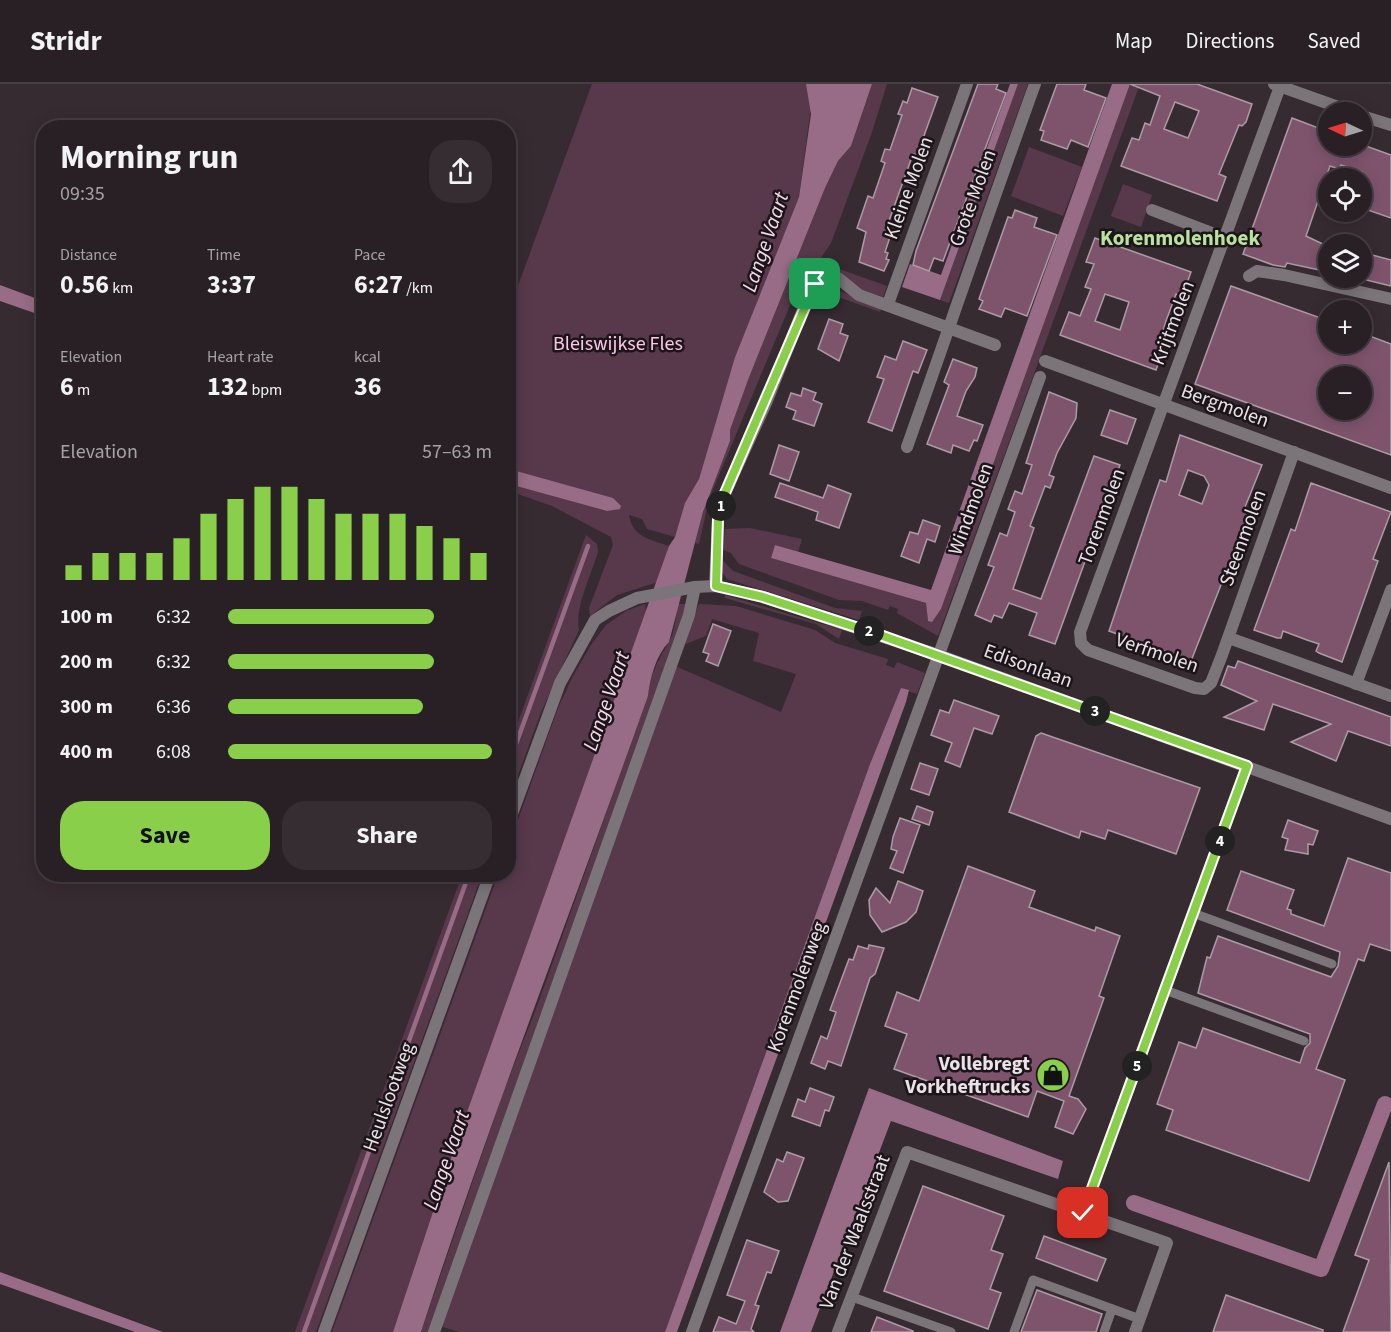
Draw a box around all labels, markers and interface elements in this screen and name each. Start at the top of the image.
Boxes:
text: Stridr [30,21,102,61]
text: Map [1115,26,1153,56]
text: Directions [1186,26,1274,56]
text: Saved [1307,26,1361,56]
north arrow [1318,102,1372,156]
map controls [1318,102,1372,420]
street label: Kleine Molen [877,133,941,243]
text: Morning run [60,134,238,181]
button: share [429,140,492,203]
street label: Grote Molen [943,146,1003,250]
button: locate [1318,168,1372,222]
text: 09:35 [60,180,105,208]
water label: Lange Vaart [734,187,796,296]
district label: Korenmolenhoek [1100,223,1260,253]
button: layers [1318,234,1372,288]
text: Distance [60,244,117,266]
text: Time [207,244,241,266]
text: Pace [354,244,385,266]
pin [789,258,840,309]
text: 0.56 [60,266,109,303]
text: 3:37 [207,266,256,303]
text: 6:27 [354,266,403,303]
icon: arrive [798,267,831,300]
text: km [109,277,133,299]
text: /km [403,277,433,299]
street label: Krijtmolen [1144,277,1202,369]
button: + [1318,300,1372,354]
park label: Bleiswijkse Fles [553,330,683,358]
text: Elevation [60,346,122,368]
text: Heart rate [207,346,274,368]
text: kcal [354,346,381,368]
button: − [1318,366,1372,420]
text: 6 [60,368,74,405]
text: 132 [207,368,248,405]
text: 36 [354,368,381,405]
street label: Bergmolen [1177,377,1273,435]
text: m [74,379,90,401]
text: bpm [248,379,282,401]
text: Elevation [60,438,138,466]
text: 57–63 m [422,438,492,466]
street label: Windmolen [941,459,1001,559]
street label: Torenmolen [1072,465,1132,569]
street label: Steenmolen [1213,486,1273,590]
pin: 1 [706,491,736,521]
text: 1 [717,495,725,517]
text: 100 m [60,603,113,631]
text: 6:32 [156,603,191,631]
pin: 2 [854,616,884,646]
text: 2 [865,620,873,642]
street label: Verfmolen [1112,626,1202,680]
street label: Edisonlaan [980,637,1076,695]
water label: Lange Vaart [575,646,637,755]
text: 200 m [60,648,113,676]
text: 6:32 [156,648,191,676]
text: 300 m [60,693,113,721]
text: 6:36 [156,693,191,721]
pin: 3 [1080,696,1110,726]
text: 3 [1091,700,1099,722]
text: 400 m [60,738,113,766]
text: 6:08 [156,738,191,766]
button: Save [60,801,270,870]
button: Share [282,801,492,870]
pin: 4 [1205,826,1235,856]
text: 4 [1216,830,1224,852]
street label: Korenmolenweg [760,918,834,1056]
street label: Heulslootweg [356,1038,422,1156]
place label: Vollebregt Vorkheftrucks [904,1050,1030,1101]
pin: 5 [1122,1051,1152,1081]
text: 5 [1133,1055,1141,1077]
shop icon: Vollebregt Vorkheftrucks [1035,1057,1071,1093]
water label: Lange Vaart [415,1105,477,1214]
street label: Van der Waalsstraat [813,1150,897,1313]
pin [1057,1187,1108,1238]
icon: check [1066,1196,1099,1229]

